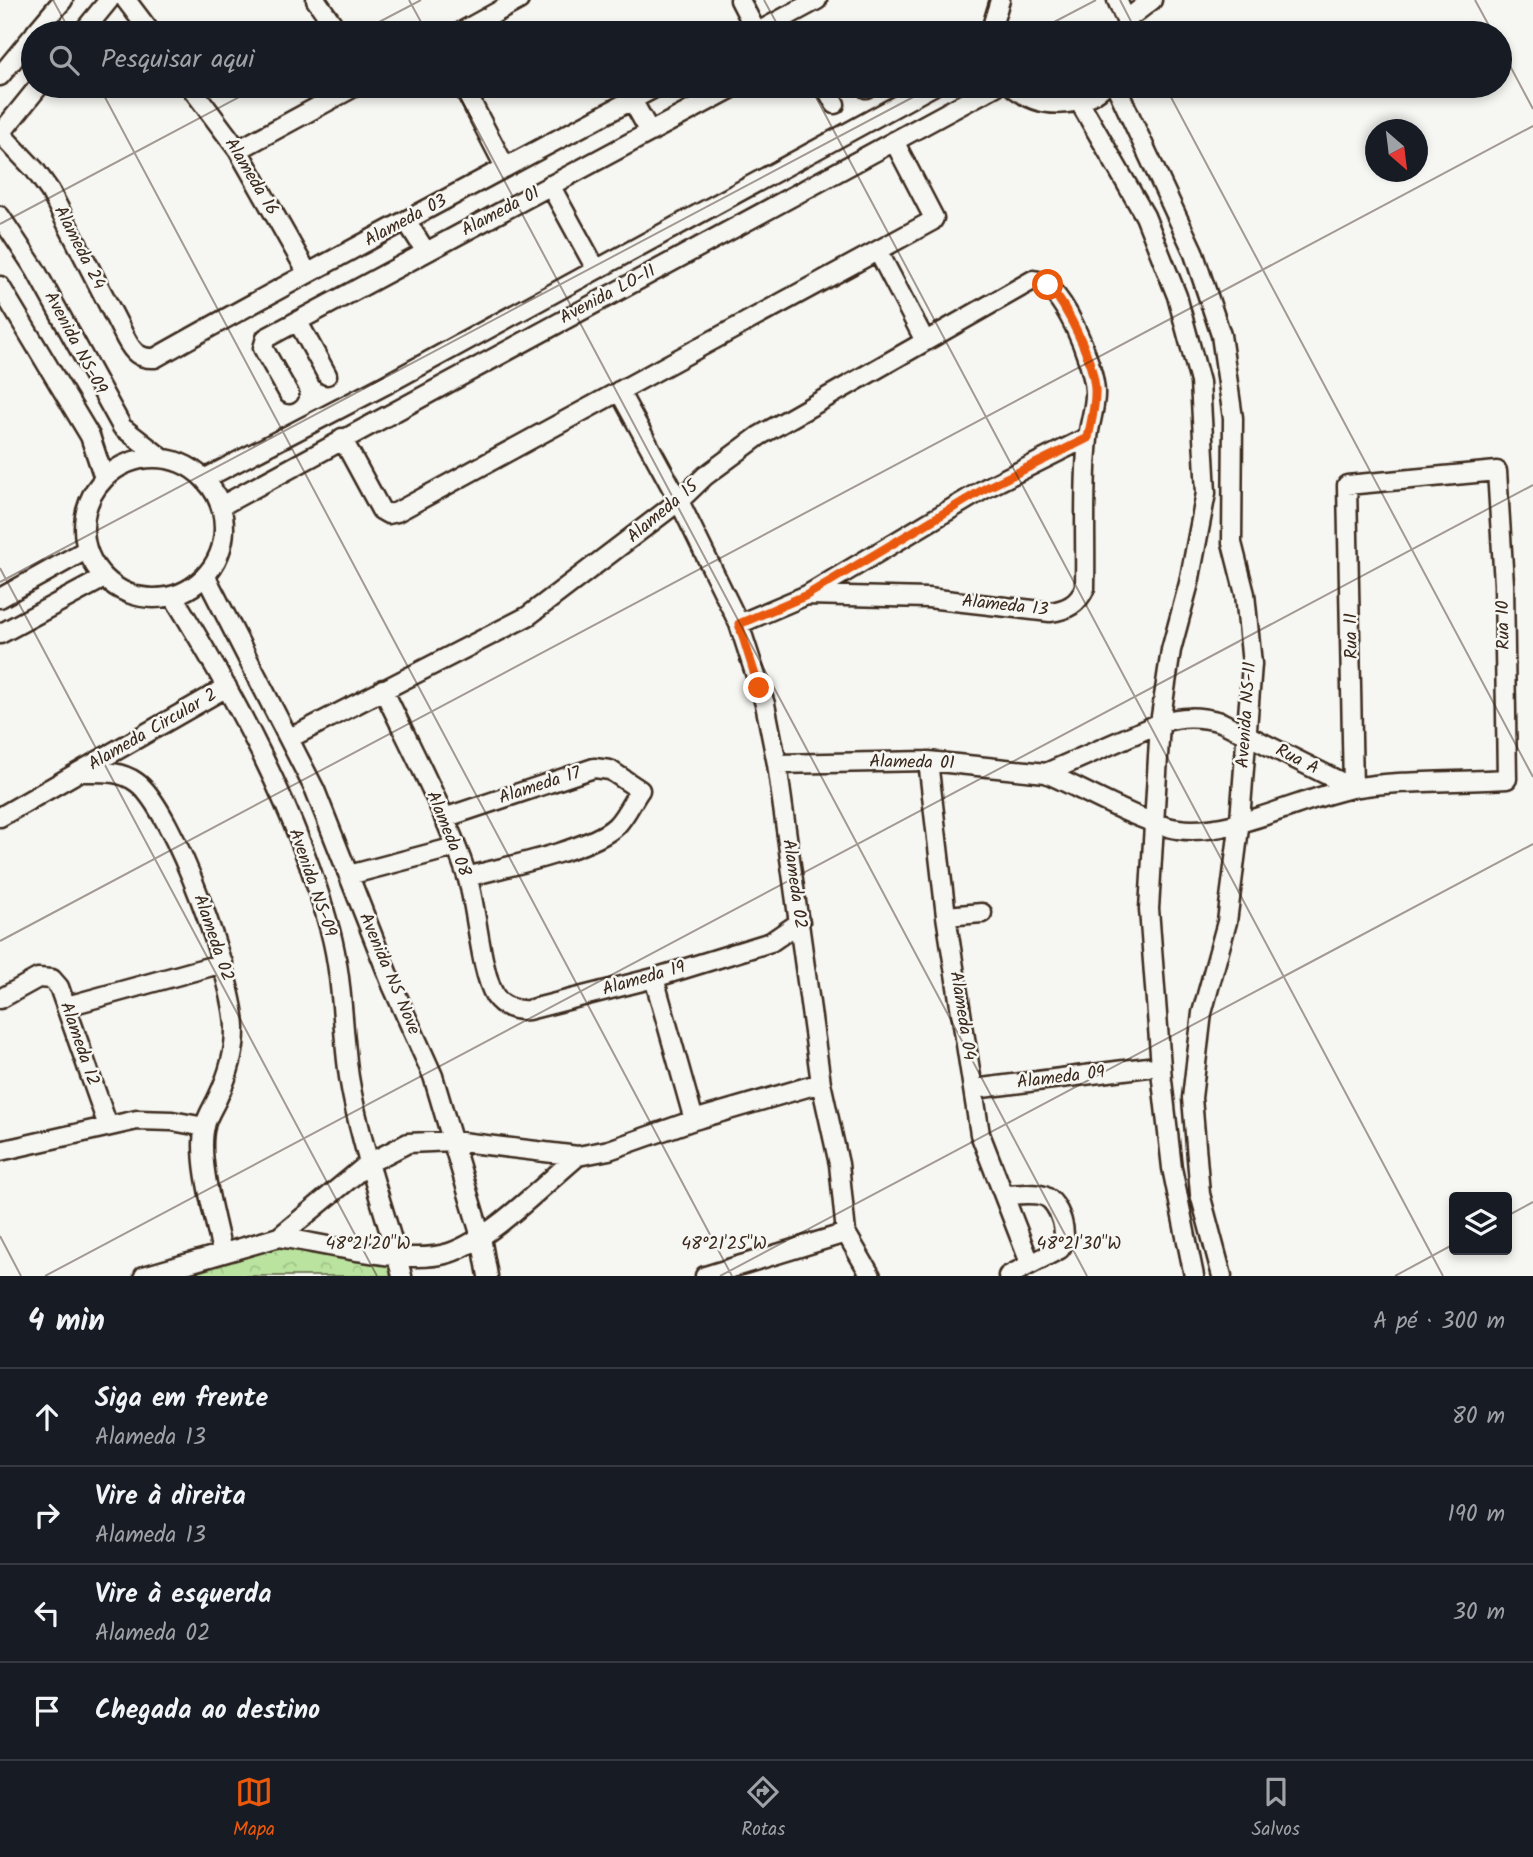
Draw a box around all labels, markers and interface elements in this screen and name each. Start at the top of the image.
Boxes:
search box [21,21,1512,98]
text: Pesquisar aqui [101,39,254,81]
icon: search [45,41,83,79]
north arrow [1365,119,1428,182]
street label: Alameda 16 [216,132,286,222]
street label: Alameda 01 [456,179,546,245]
street label: Alameda 03 [359,187,453,255]
street label: Alameda 24 [45,201,113,295]
street label: Avenida LO-11 [555,257,661,333]
route start [1032,269,1063,300]
street label: Avenida NS-09 [36,286,114,400]
street label: Alameda 15 [621,472,706,551]
street label: Alameda 13 [960,587,1050,625]
street label: Rua 10 [1489,600,1519,650]
street label: Rua 11 [1337,613,1367,659]
street label: Avenida NS-11 [1229,661,1265,769]
route end [743,672,774,703]
street label: Alameda Circular 2 [83,681,223,779]
street label: Rua A [1270,737,1324,783]
street label: Alameda 01 [869,748,955,778]
street label: Alameda 17 [495,759,585,813]
street label: Alameda 08 [418,787,478,882]
street label: Avenida NS-09 [280,825,344,941]
street label: Alameda 02 [773,837,815,931]
street label: Alameda 02 [185,891,241,985]
street label: Avenida NS Nove [350,908,428,1040]
street label: Alameda 19 [599,953,689,1005]
street label: Alameda 04 [941,969,983,1063]
street label: Alameda 12 [51,998,107,1090]
street label: Alameda 09 [1015,1058,1107,1098]
map controls [1449,1192,1512,1255]
button: layers [1449,1192,1512,1255]
text: 48°21'20"W [325,1230,411,1259]
text: 48°21'25"W [681,1230,767,1259]
text: 48°21'30"W [1037,1230,1121,1259]
text: 4 min [28,1298,105,1346]
text: A pé · 300 m [1373,1304,1505,1340]
text: Siga em frente [95,1378,268,1420]
icon: ahead [28,1398,66,1436]
text: 80 m [1452,1399,1505,1435]
text: Alameda 13 [95,1420,206,1456]
text: Vire à direita [95,1476,246,1518]
icon: right [28,1496,66,1534]
text: 190 m [1448,1497,1505,1533]
text: Alameda 13 [95,1518,206,1554]
text: Vire à esquerda [95,1574,272,1616]
icon: left [28,1594,66,1632]
text: 30 m [1453,1595,1505,1631]
text: Alameda 02 [95,1616,210,1652]
text: Chegada ao destino [95,1690,320,1732]
icon: arrive [28,1692,66,1730]
tab: Mapa [233,1773,275,1845]
tab: Rotas [741,1773,785,1845]
tab: Salvos [1252,1773,1300,1845]

